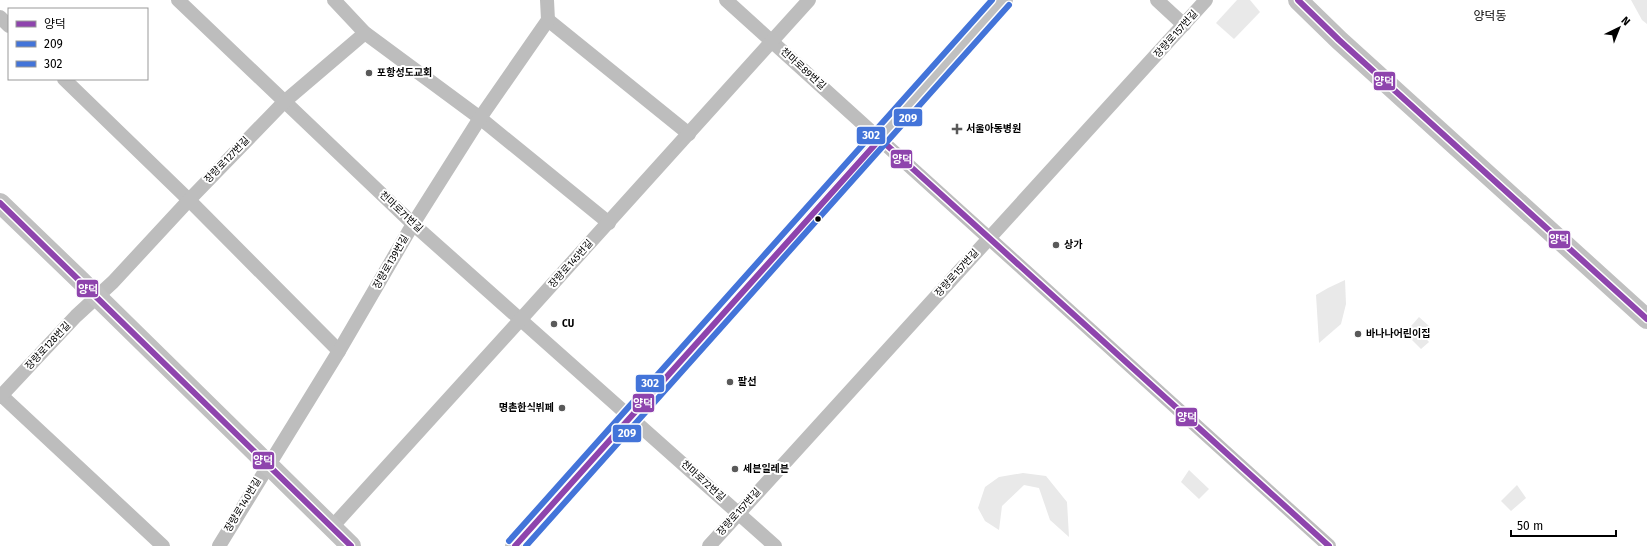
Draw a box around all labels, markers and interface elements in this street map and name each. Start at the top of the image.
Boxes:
legend [8,8,148,80]
street label: 장량로157번길 [1152,8,1200,60]
north arrow [1599,8,1639,48]
district label: 양덕동 [1473,9,1507,23]
text: N [1618,14,1633,28]
text: 양덕 [44,17,66,31]
text: 209 [44,37,63,51]
street label: 천마로89번길 [778,46,828,92]
text: 302 [44,57,63,71]
place label: 포항성도교회 [377,66,432,79]
marker: 포항성도교회 [364,68,374,78]
line badge: 양덕 [1373,71,1396,91]
text: 양덕 [1374,75,1394,88]
line badge: 209 [893,108,923,127]
text: 209 [899,112,917,125]
marker: 서울아동병원 [951,123,963,135]
place label: 서울아동병원 [966,123,1021,135]
line badge: 302 [856,126,886,145]
text: 302 [861,129,880,142]
street label: 장량로127번길 [202,134,252,186]
line badge: 양덕 [890,149,913,169]
text: 양덕 [892,153,912,166]
street label: 천마로71번길 [377,189,425,235]
unlabelled marker [813,214,823,224]
line badge: 양덕 [1548,230,1571,249]
street label: 장량로139번길 [371,233,411,291]
text: 양덕 [1549,233,1569,246]
street label: 장량로145번길 [546,237,596,291]
place label: 상가 [1064,239,1083,251]
marker: 상가 [1051,240,1061,250]
street label: 장량로157번길 [933,247,981,299]
line badge: 양덕 [76,279,99,298]
text: 양덕 [78,283,98,296]
place label: CU [562,318,574,330]
marker: CU [549,319,559,329]
street label: 장량로128번길 [23,320,73,372]
place label: 바나나어린이집 [1366,328,1430,340]
marker: 바나나어린이집 [1353,329,1363,339]
line badge: 302 [635,374,665,393]
place label: 팔선 [738,376,756,388]
text: 302 [640,377,659,390]
marker: 팔선 [725,377,735,387]
line badge: 양덕 [632,393,655,413]
text: 양덕 [633,397,653,410]
place label: 명촌한식뷔페 [499,402,554,414]
marker: 명촌한식뷔페 [557,403,567,413]
line badge: 양덕 [1175,407,1198,427]
text: 양덕 [1177,411,1197,424]
line badge: 209 [612,424,642,443]
text: 209 [618,427,636,440]
line badge: 양덕 [252,451,275,470]
text: 양덕 [253,454,273,467]
street label: 천마로72번길 [678,458,728,504]
place label: 세븐일레븐 [743,463,789,475]
marker: 세븐일레븐 [730,464,740,474]
street label: 장량로140번길 [222,476,264,534]
street label: 장량로157번길 [715,486,763,538]
scale bar [1511,512,1616,538]
text: 50 m [1517,519,1543,533]

